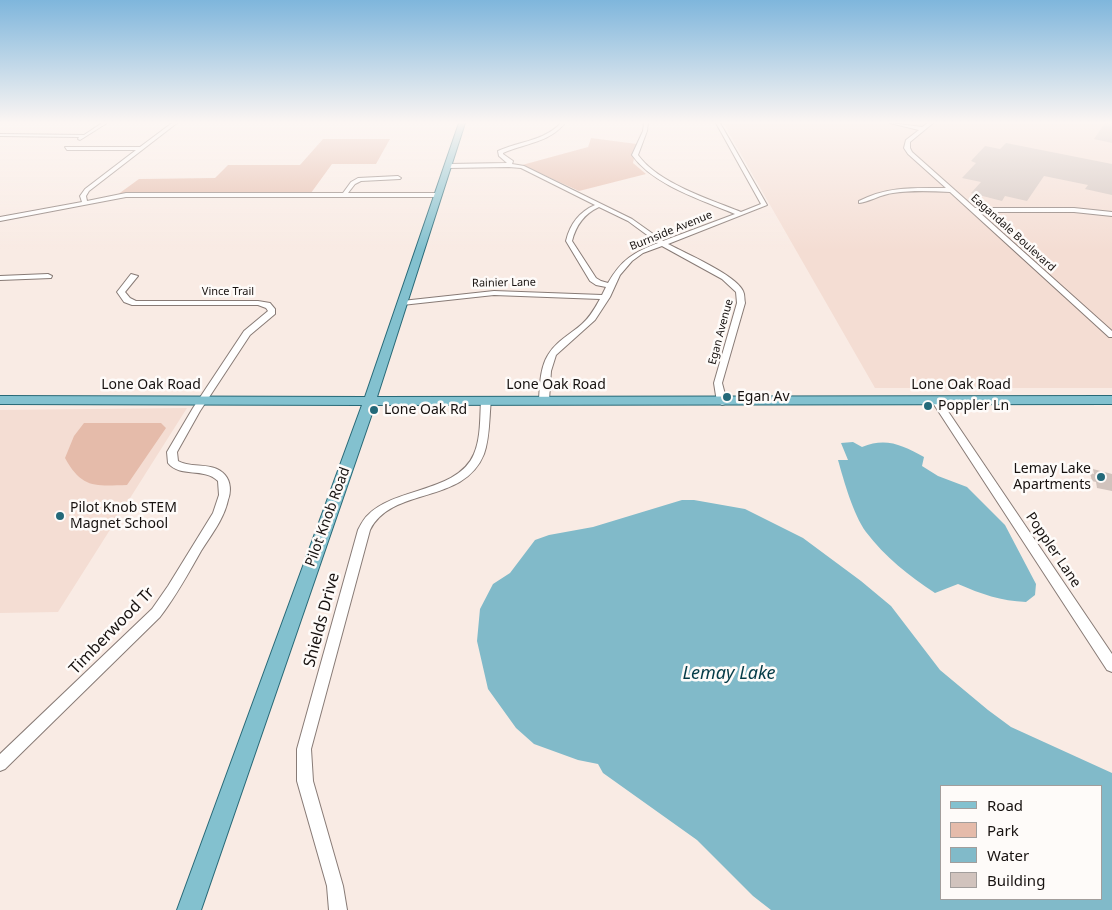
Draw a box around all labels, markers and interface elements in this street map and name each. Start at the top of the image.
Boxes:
street label: Eagandale Boulevard [968,192,1058,274]
street label: Burnside Avenue [628,208,714,254]
street label: Rainier Lane [472,276,536,290]
street label: Vince Trail [202,285,254,299]
street label: Egan Avenue [706,298,736,366]
street label: Lone Oak Road [101,377,201,393]
street label: Lone Oak Road [506,377,606,393]
street label: Lone Oak Road [911,377,1011,393]
place label: Egan Av [737,389,790,405]
marker: Egan Av [721,391,733,403]
place label: Poppler Ln [938,398,1009,414]
marker: Poppler Ln [922,400,934,412]
place label: Lone Oak Rd [384,402,467,418]
marker: Lone Oak Rd [368,404,380,416]
place label: Lemay Lake Apartments [1013,461,1091,494]
street label: Pilot Knob Road [302,465,354,569]
marker: Lemay Lake Apartments [1095,471,1107,483]
place label: Pilot Knob STEM Magnet School [70,500,177,532]
street label: Poppler Lane [1022,509,1084,591]
marker: Pilot Knob STEM Magnet School [54,510,66,522]
street label: Shields Drive [300,571,344,669]
street label: Timberwood Tr [65,583,159,679]
water label: Lemay Lake [682,663,776,685]
legend [940,785,1102,900]
text: Road [987,795,1023,815]
text: Park [987,820,1019,840]
text: Water [987,845,1029,865]
text: Building [987,870,1045,890]

